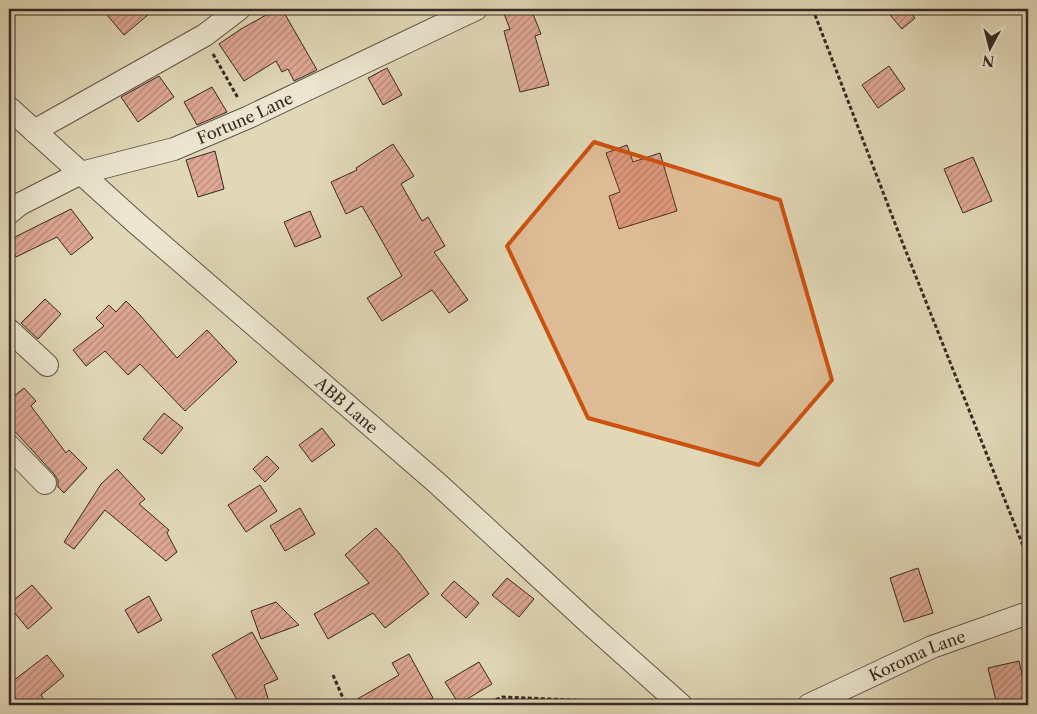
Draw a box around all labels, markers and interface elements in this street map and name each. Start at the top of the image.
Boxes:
north arrow [964,22,1014,72]
text: N [981,51,996,71]
street label: Fortune Lane [194,88,296,148]
street label: ABB Lane [311,372,382,438]
street label: Koroma Lane [866,626,968,685]

